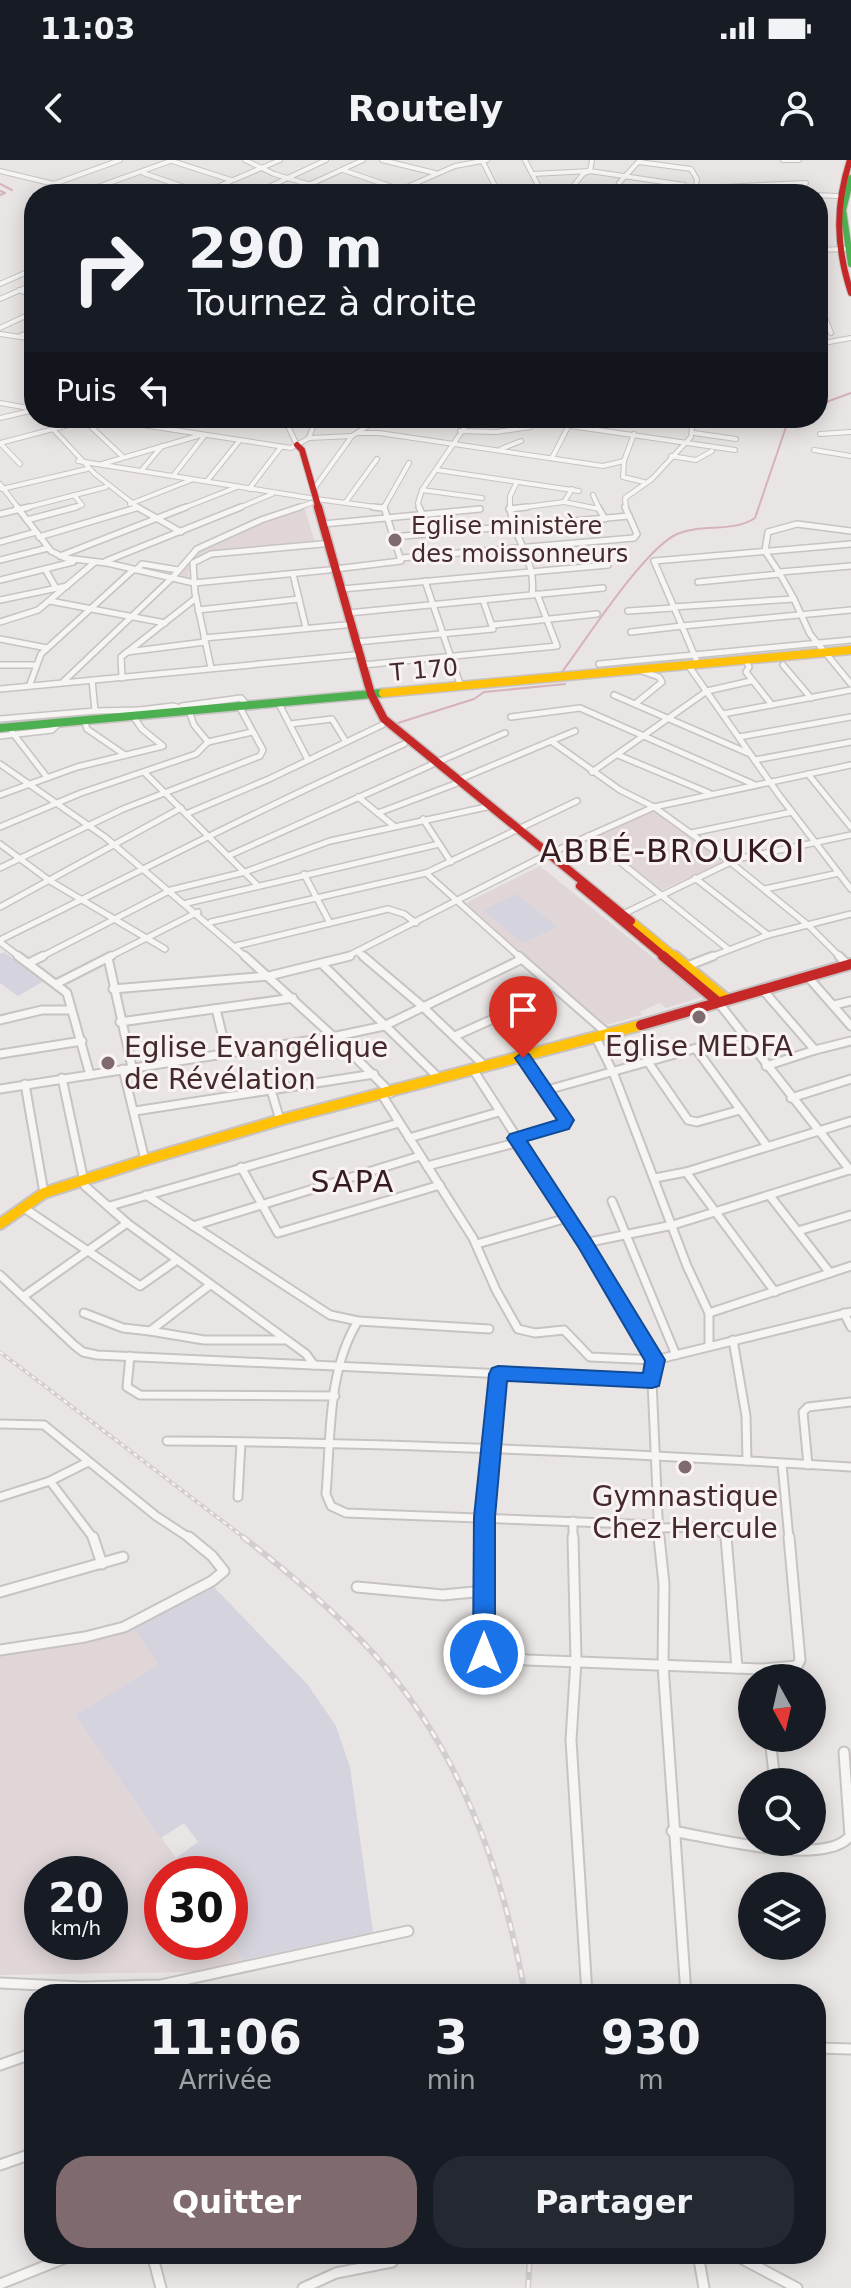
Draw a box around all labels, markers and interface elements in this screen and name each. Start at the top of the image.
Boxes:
text: 11:03 [40,11,136,46]
icon: back [32,86,76,130]
icon: person [775,86,819,130]
text: Routely [348,88,503,129]
text: 290 m [188,215,383,280]
icon: right [56,216,160,320]
text: Tournez à droite [188,282,477,323]
icon: left [133,368,177,412]
text: Puis [56,373,117,408]
place label: Eglise ministère des moissonneurs [411,512,628,568]
marker: Eglise ministère des moissonneurs [386,531,404,549]
street label: T 170 [388,653,459,687]
district label: ABBÉ-BROUKOI [539,832,807,870]
pin [489,976,557,1058]
icon: arrive [501,988,545,1032]
marker: Eglise MEDFA [690,1008,708,1026]
place label: Eglise MEDFA [605,1030,793,1063]
place label: Eglise Evangélique de Révélation [124,1031,388,1096]
marker: Eglise Evangélique de Révélation [99,1054,117,1072]
district label: SAPA [311,1164,395,1199]
marker: Gymnastique Chez Hercule [676,1458,694,1476]
place label: Gymnastique Chez Hercule [592,1480,778,1545]
position arrow [442,1612,526,1696]
north arrow [738,1664,826,1752]
map controls [738,1664,826,1960]
button: search [738,1768,826,1856]
speed limit sign: 30 [144,1856,248,1960]
button: layers [738,1872,826,1960]
text: 20 [48,1875,104,1921]
text: km/h [51,1916,101,1940]
text: 11:06 [149,2009,302,2065]
text: 3 [435,2009,468,2065]
text: 930 [601,2009,701,2065]
text: Arrivée [179,2065,272,2095]
text: min [427,2065,476,2095]
text: m [638,2065,664,2095]
button: Quitter [56,2156,417,2248]
button: Partager [433,2156,794,2248]

